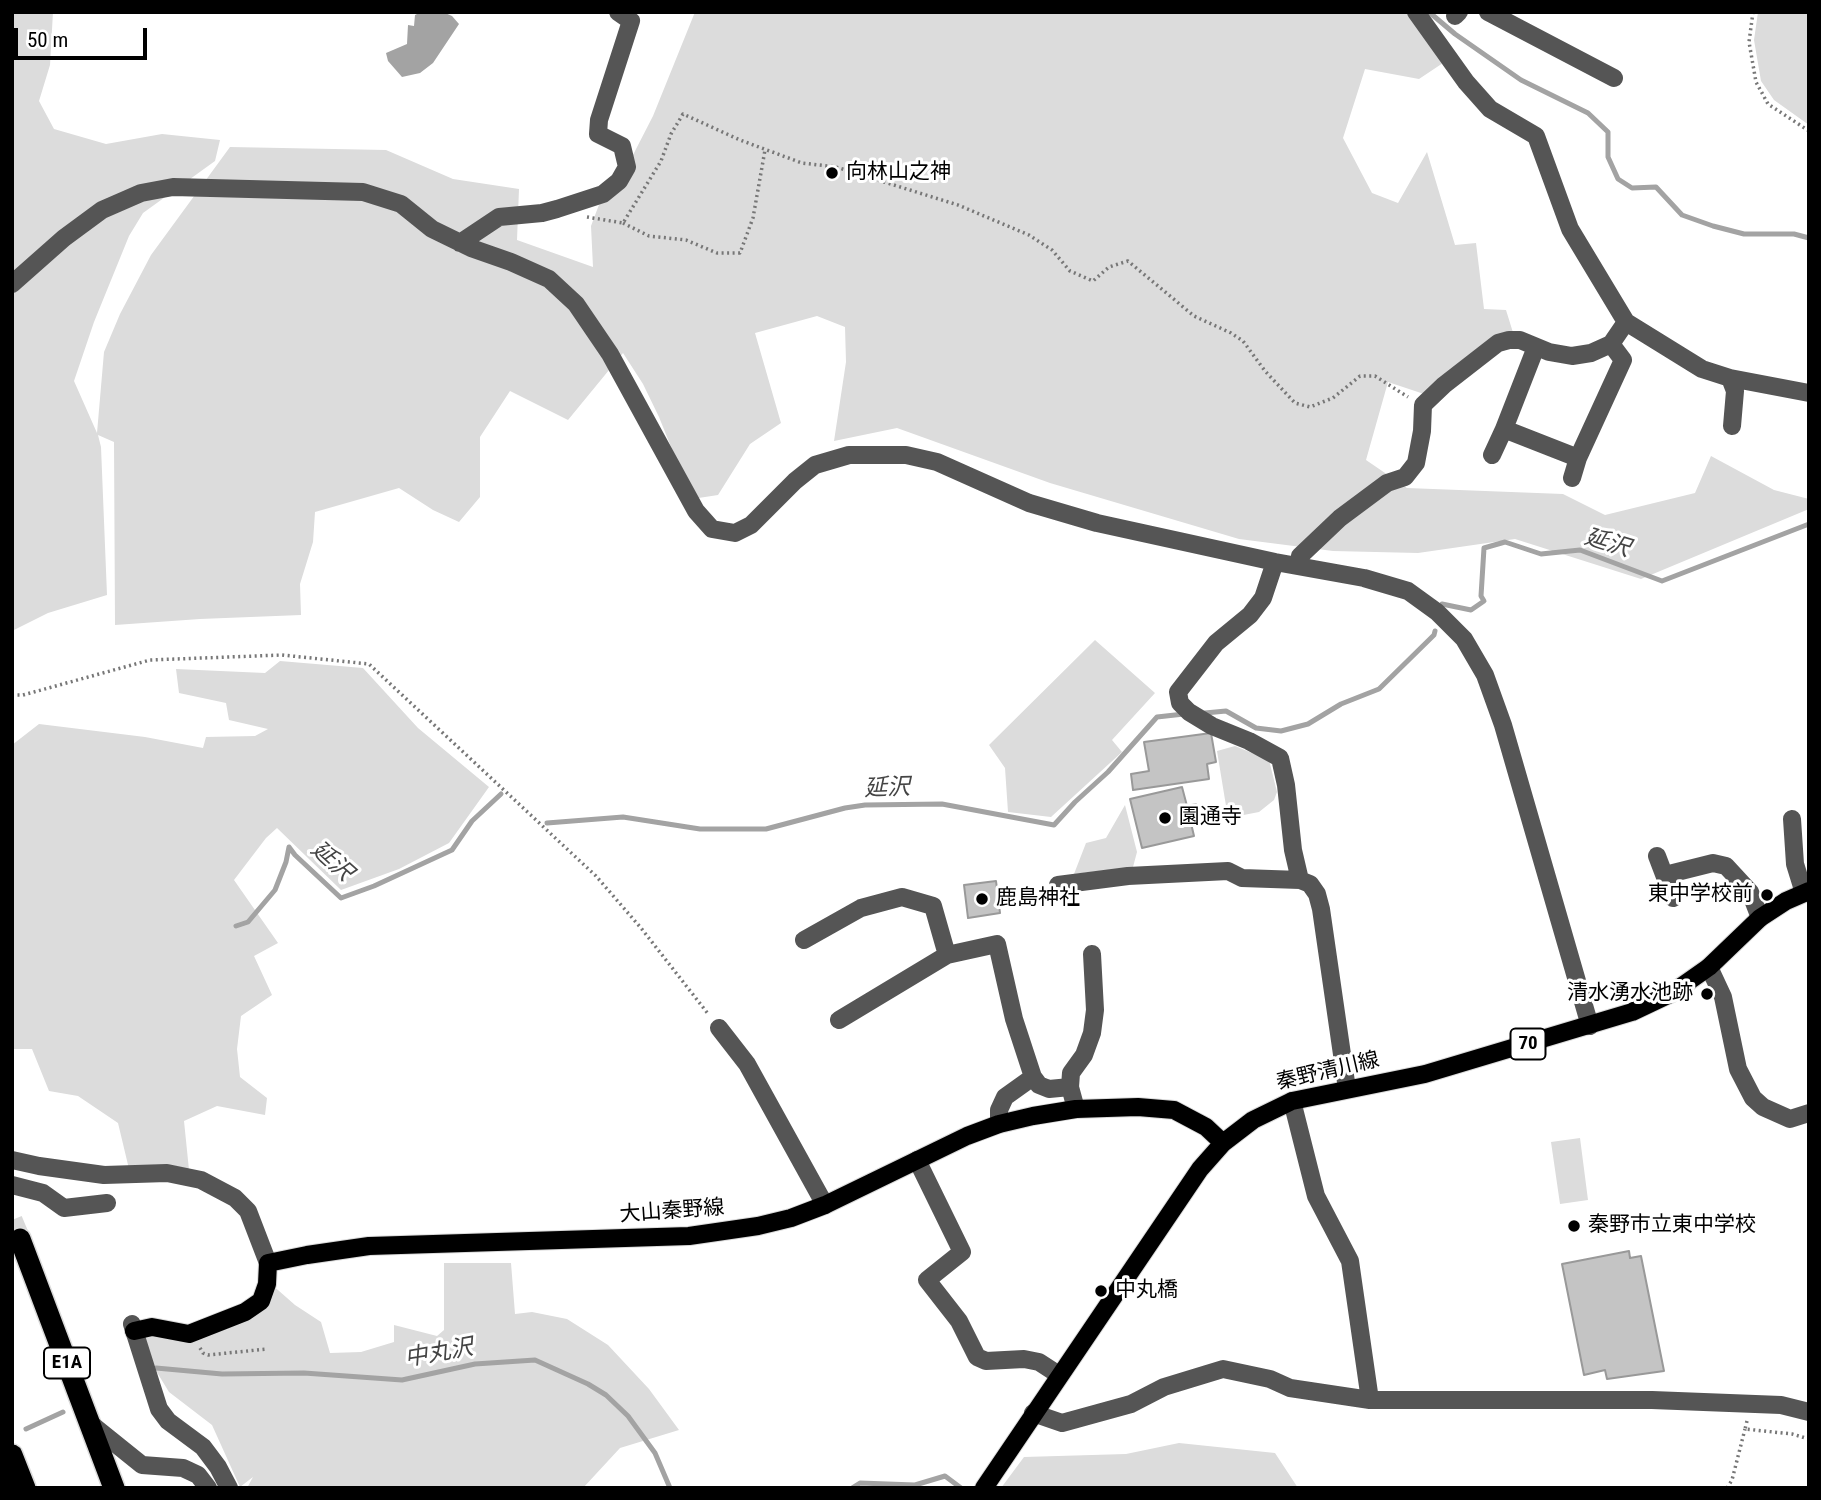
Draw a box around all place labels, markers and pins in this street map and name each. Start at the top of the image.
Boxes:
place label: 向林山之神 [846,160,951,186]
marker: 向林山之神 [824,165,840,181]
place label: 園通寺 [1179,805,1242,831]
marker: 園通寺 [1157,810,1173,826]
place label: 東中学校前 [1648,882,1753,908]
place label: 鹿島神社 [996,886,1080,912]
marker: 東中学校前 [1759,887,1775,903]
marker: 鹿島神社 [974,891,990,907]
place label: 清水湧水池跡 [1567,981,1693,1007]
marker: 清水湧水池跡 [1699,986,1715,1002]
place label: 秦野市立東中学校 [1588,1213,1756,1239]
marker: 秦野市立東中学校 [1566,1218,1582,1234]
place label: 中丸橋 [1115,1278,1178,1304]
marker: 中丸橋 [1093,1283,1109,1299]

